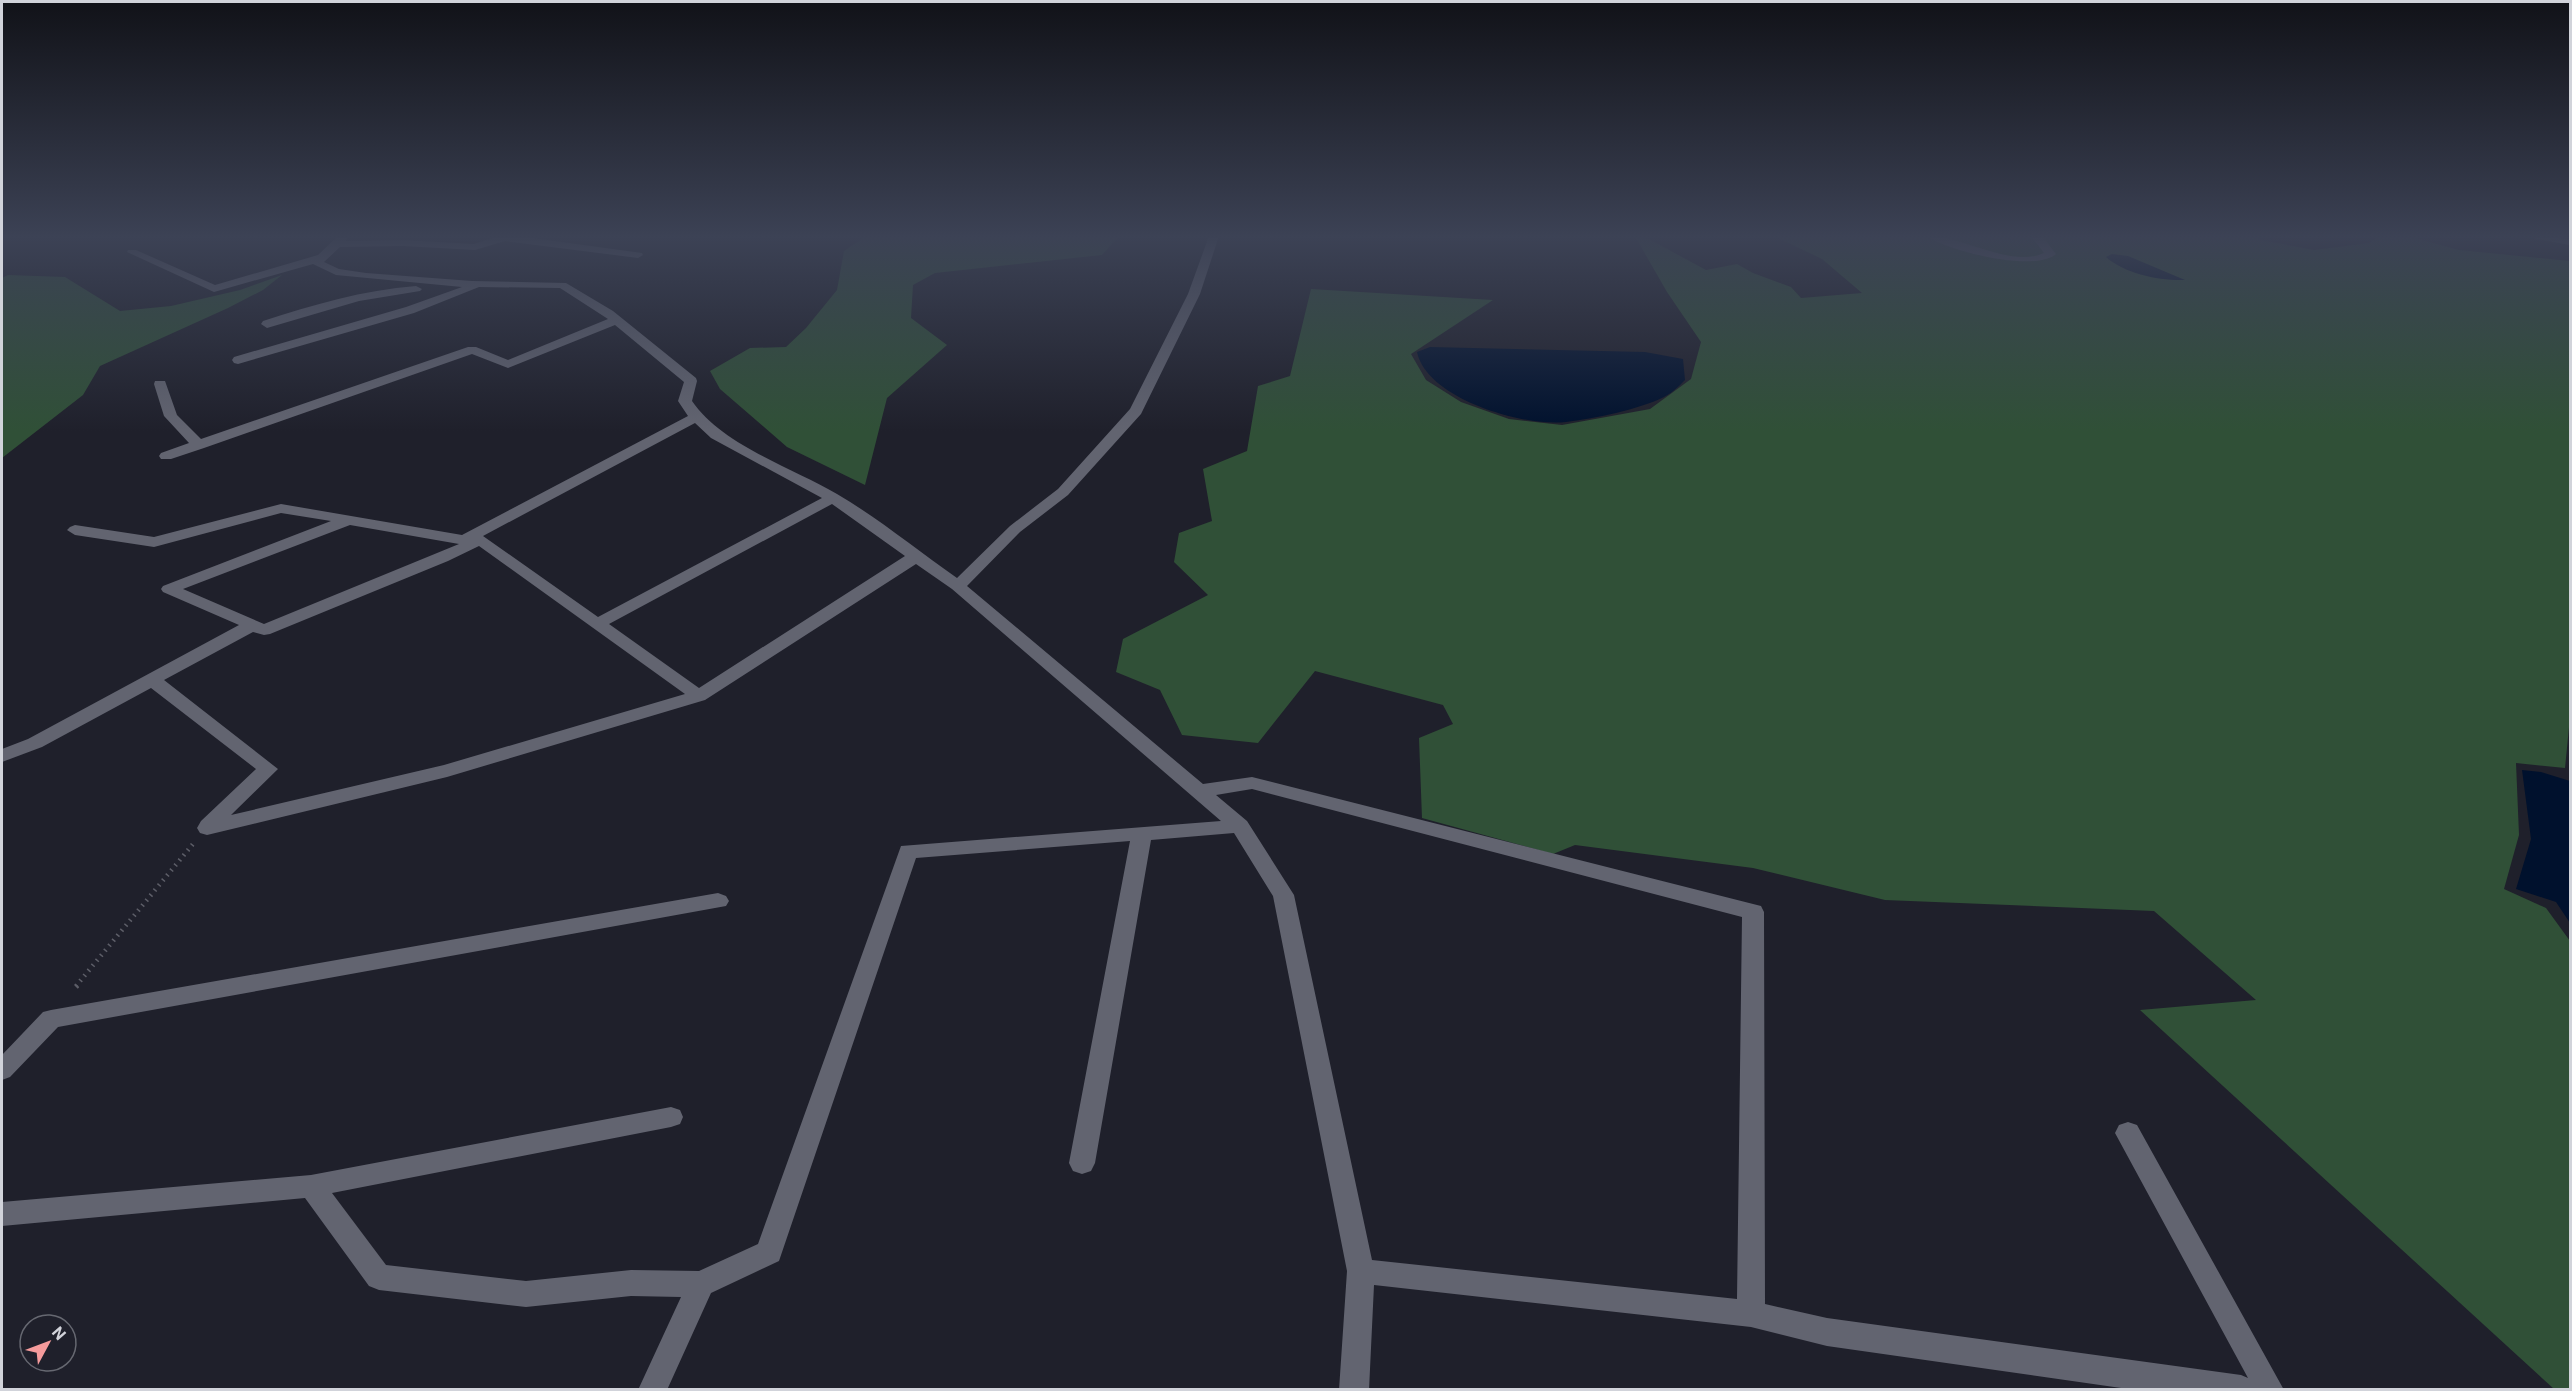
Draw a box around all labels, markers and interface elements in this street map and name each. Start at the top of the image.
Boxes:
north arrow [18,1313,78,1373]
text: N [48,1323,70,1344]

